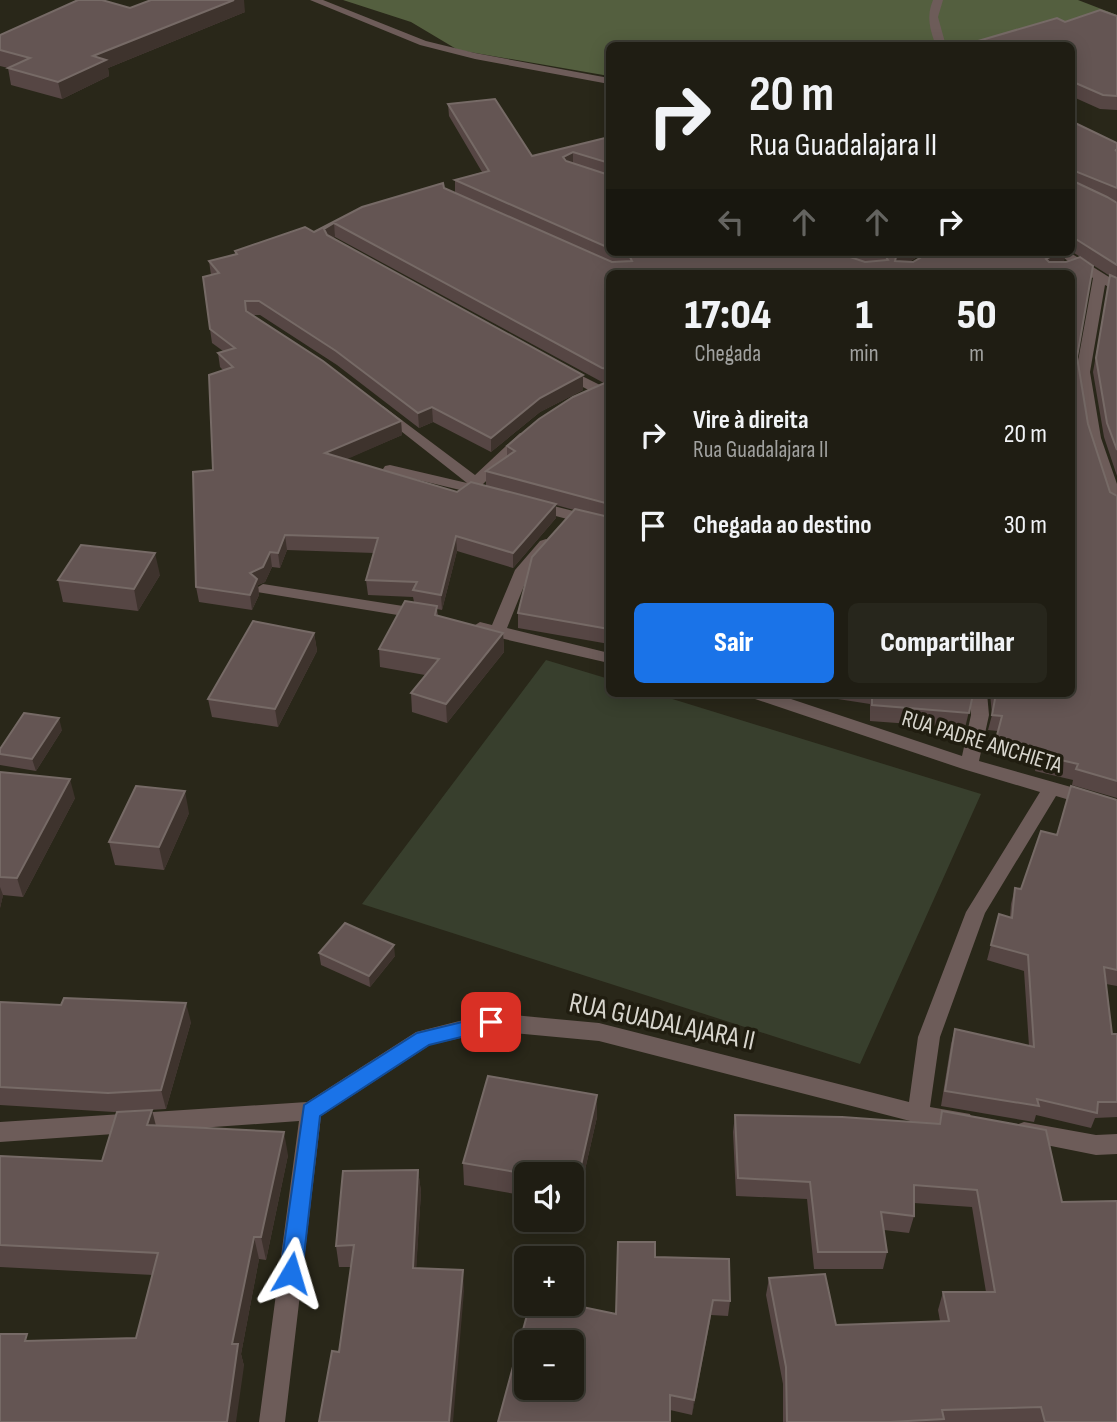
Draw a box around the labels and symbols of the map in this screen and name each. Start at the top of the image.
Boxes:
street label: RUA PADRE ANCHIETA [898,704,1066,780]
street label: RUA GUADALAJARA II [566,986,758,1058]
pin [461,992,521,1052]
position arrow [254,1236,328,1310]

